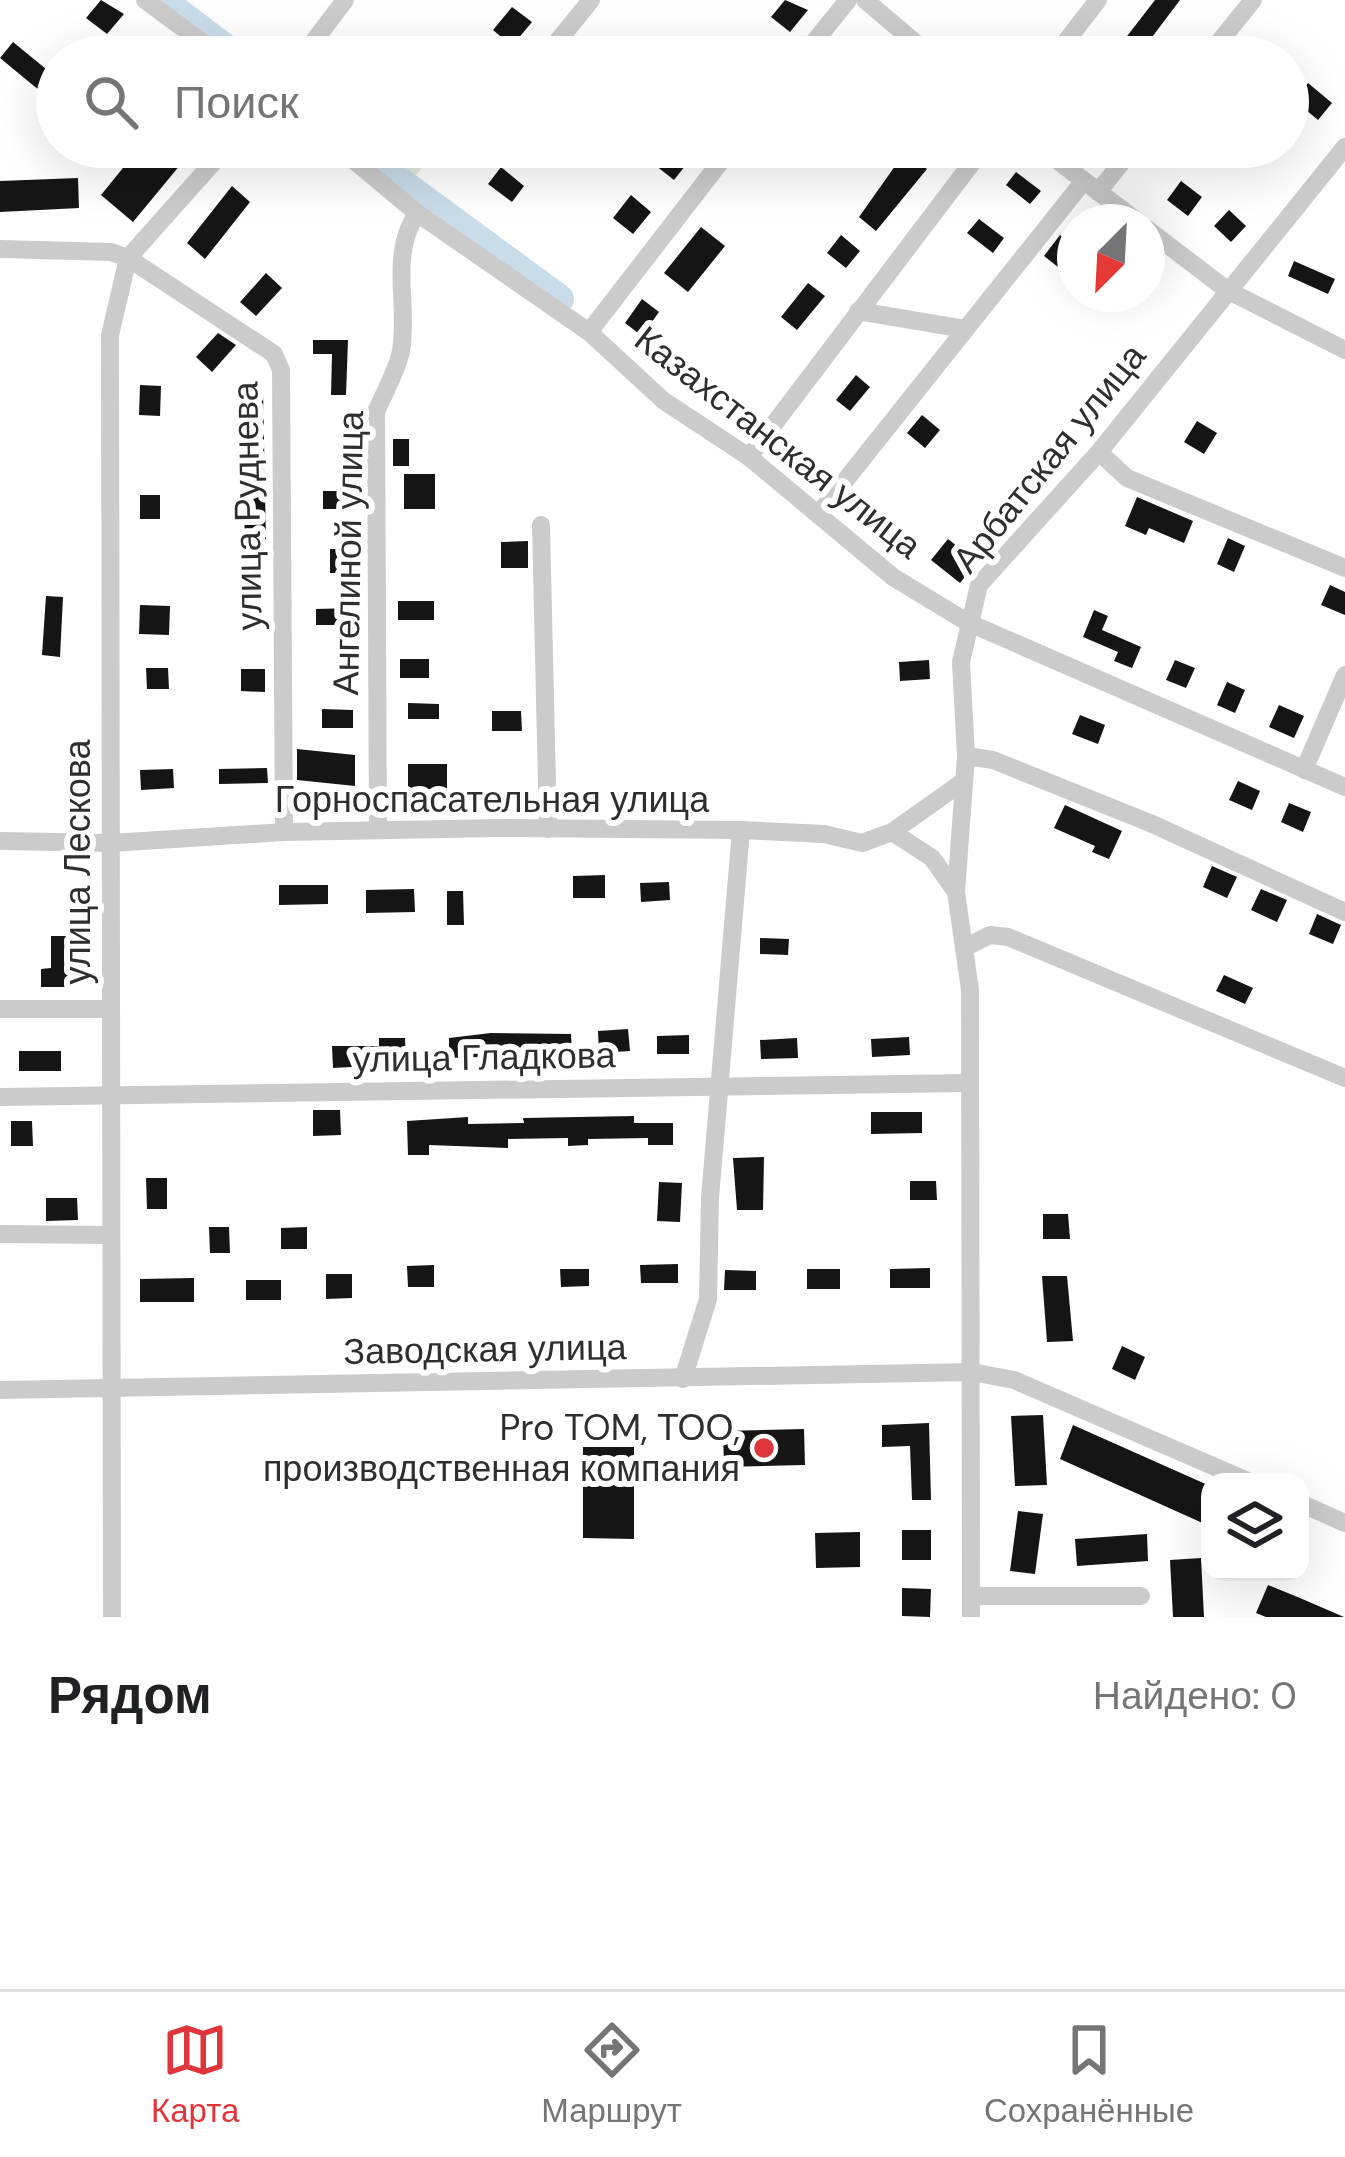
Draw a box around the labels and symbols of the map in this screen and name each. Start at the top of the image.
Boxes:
north arrow [1057,204,1165,312]
street label: Казахстанская улица [625,315,932,569]
street label: Арбатская улица [942,333,1157,582]
street label: улица Руднева [221,380,273,631]
street label: Ангелиной улица [322,409,374,696]
street label: улица Лескова [54,738,101,985]
street label: Горноспасательная улица [275,776,710,823]
street label: улица Гладкова [352,1031,617,1083]
street label: Заводская улица [343,1323,628,1375]
place label: Pro TOM, ТОО, производственная компания [263,1404,740,1492]
marker: Pro TOM, ТОО, производственная компания [751,1435,777,1461]

